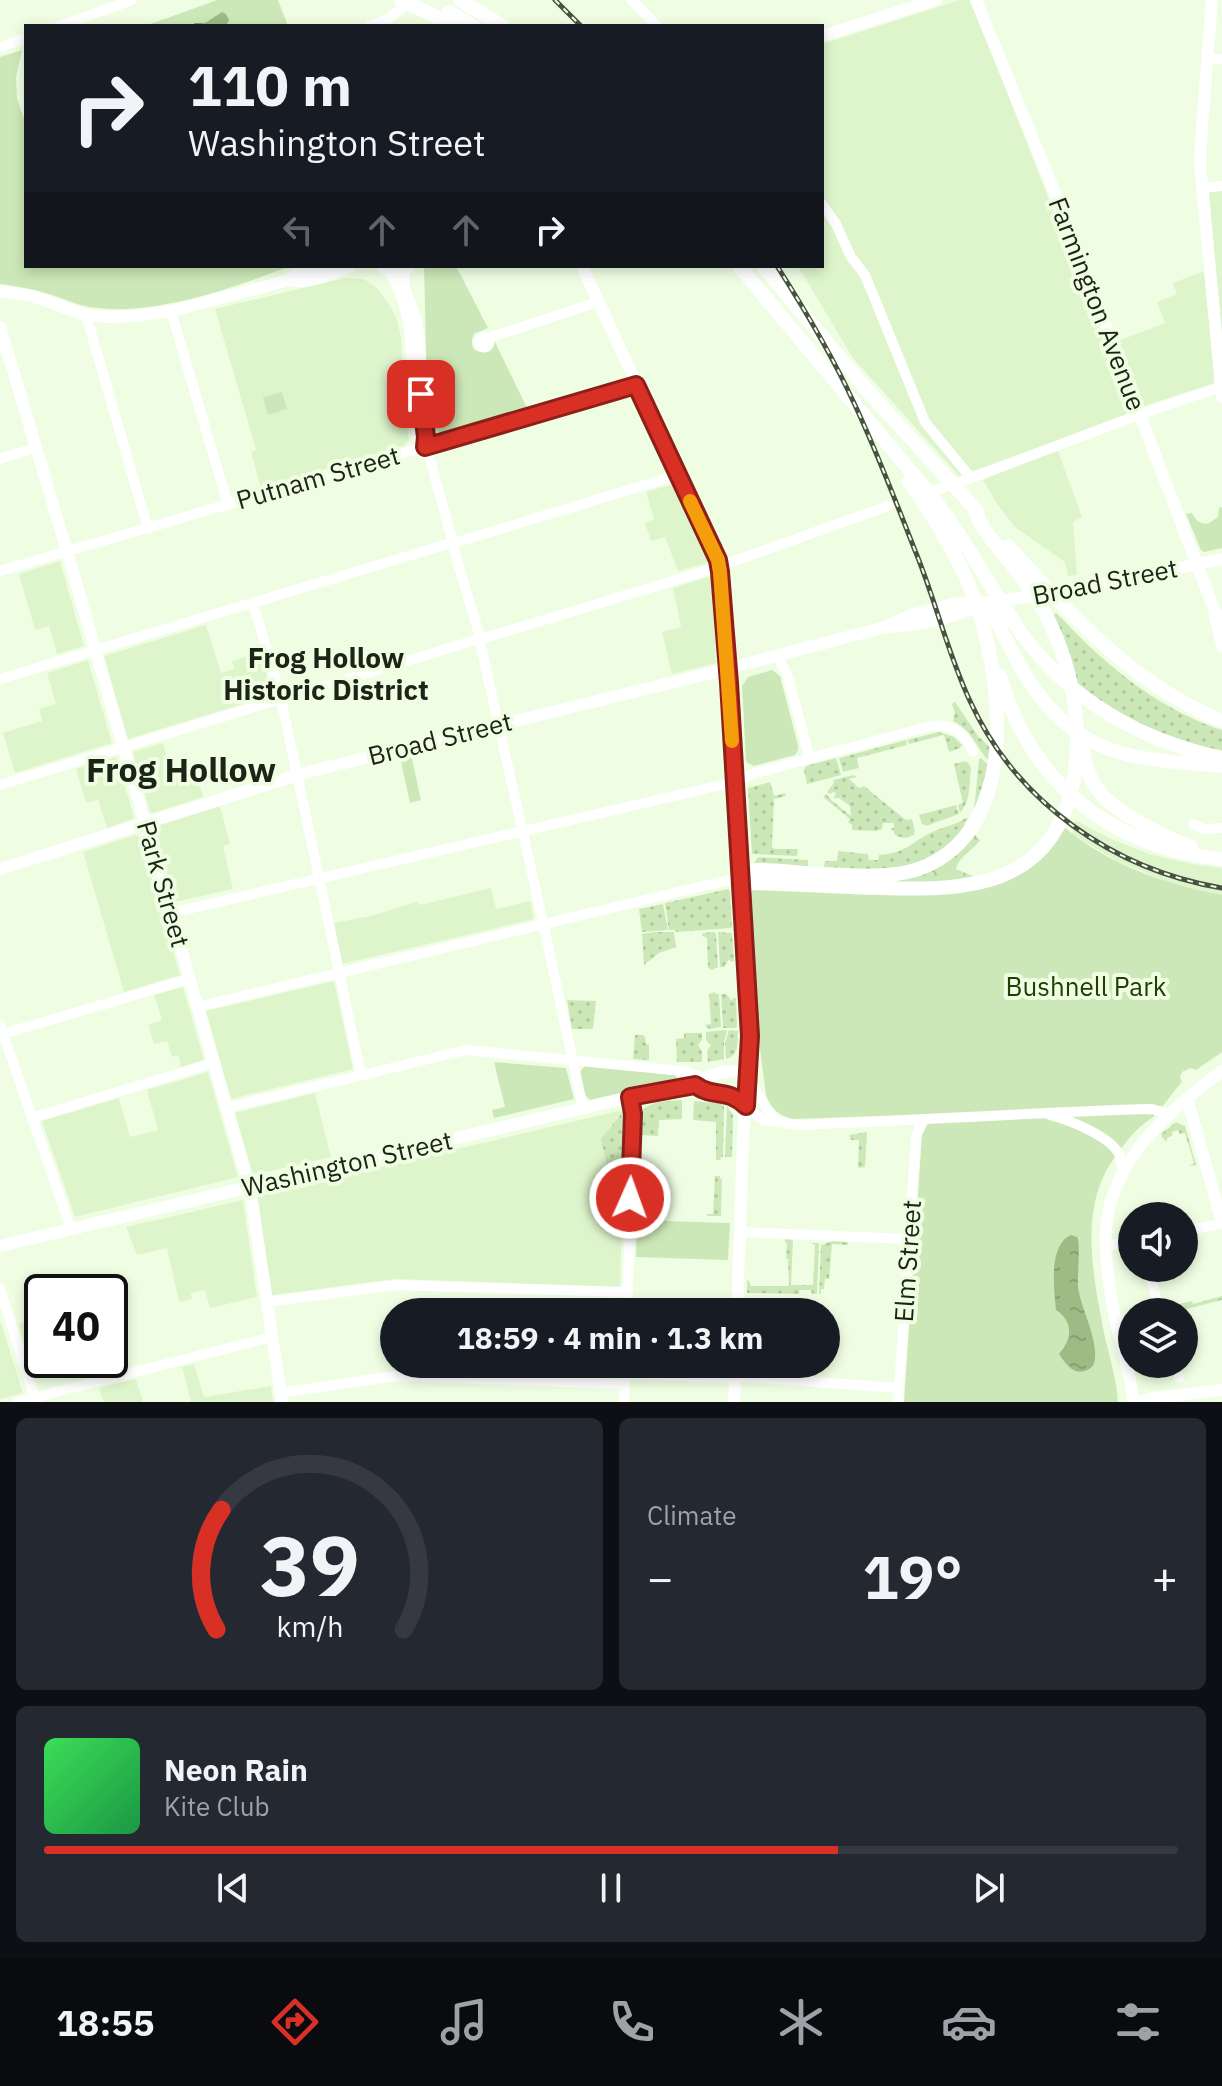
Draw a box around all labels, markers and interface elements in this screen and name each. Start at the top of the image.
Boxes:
text: 110 m [188,49,352,121]
icon: right [56,56,160,160]
text: Washington Street [188,119,486,166]
street label: Farmington Avenue [1042,192,1154,415]
icon: left [276,208,320,252]
icon: ahead [360,208,404,252]
icon: ahead [444,208,488,252]
icon: right [528,208,572,252]
pin [387,360,455,428]
icon: arrive [399,372,443,416]
street label: Putnam Street [232,437,403,517]
street label: Broad Street [1029,550,1180,612]
district label: Frog Hollow Historic District [223,639,429,708]
street label: Broad Street [364,704,515,772]
district label: Frog Hollow [86,747,276,791]
street label: Park Street [130,817,198,951]
park label: Bushnell Park [1006,969,1167,1003]
street label: Washington Street [238,1122,455,1204]
position arrow [588,1156,672,1240]
street label: Elm Street [886,1199,928,1323]
map controls [1118,1202,1198,1378]
button: sound [1118,1202,1198,1282]
speed limit sign: 40 [24,1274,128,1378]
button: layers [1118,1298,1198,1378]
text: 18:59 · 4 min · 1.3 km [457,1318,763,1357]
text: Climate [647,1498,737,1532]
text: 39 [260,1511,359,1619]
text: 19° [862,1537,963,1616]
text: − [647,1549,673,1606]
text: + [1152,1549,1178,1606]
text: km/h [276,1608,343,1645]
text: Neon Rain [164,1750,308,1789]
text: Kite Club [164,1789,269,1823]
icon: previous [211,1866,255,1910]
icon: pause [589,1866,633,1910]
icon: next [967,1866,1011,1910]
icon: directions [267,1994,323,2050]
icon: music [436,1994,492,2050]
icon: phone [604,1994,660,2050]
icon: climate [773,1994,829,2050]
icon: car [941,1994,997,2050]
icon: filters [1110,1994,1166,2050]
text: 18:55 [56,1999,155,2046]

